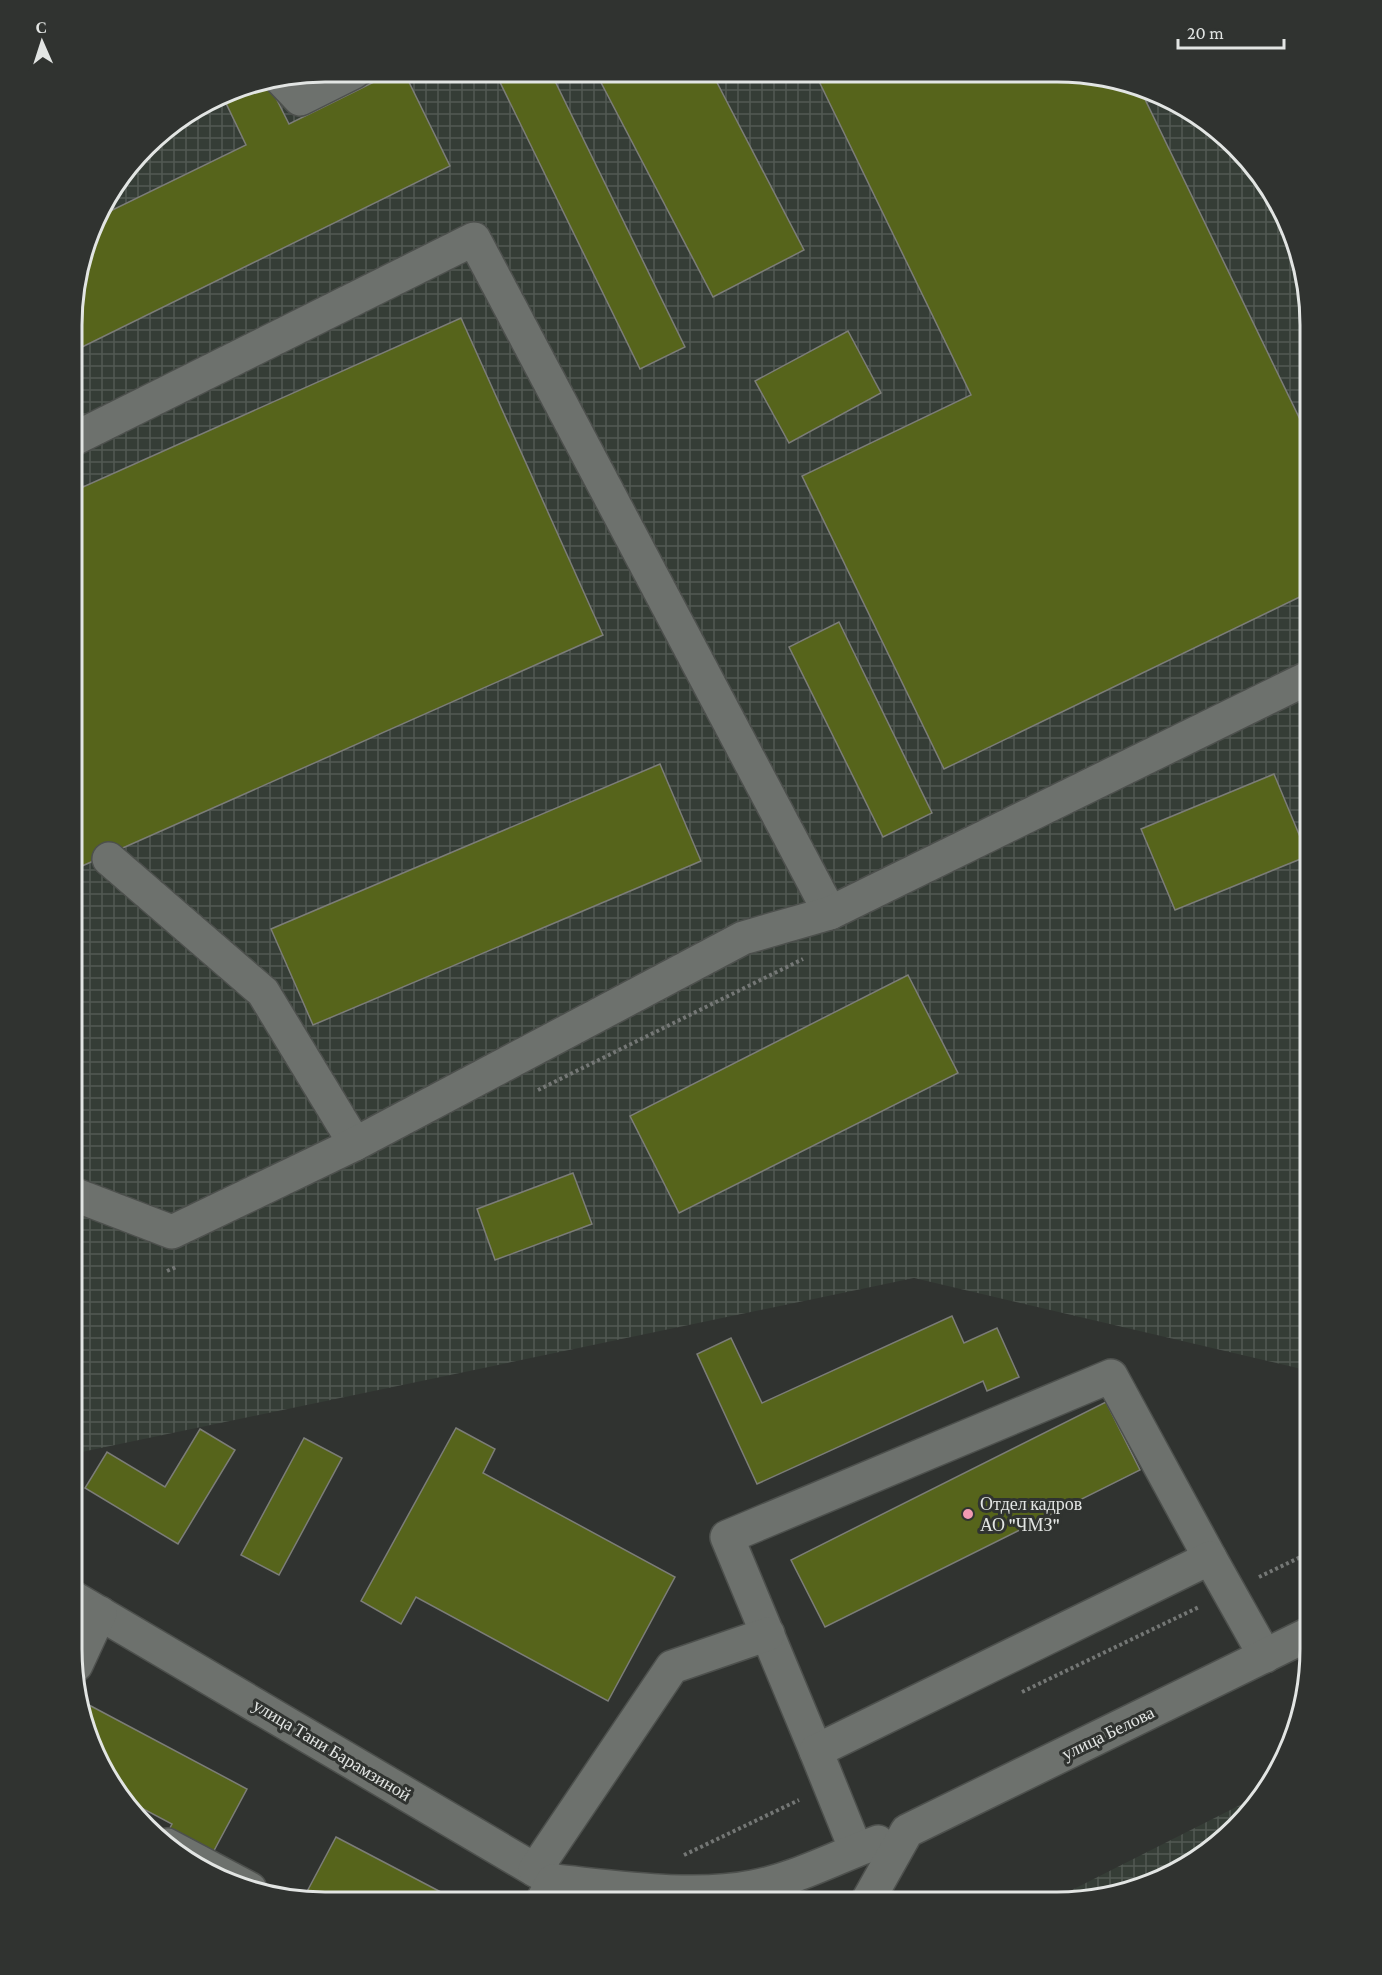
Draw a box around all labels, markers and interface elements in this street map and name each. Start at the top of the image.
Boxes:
north arrow [12,12,72,72]
scale bar [1178,12,1284,50]
text: С [35,19,47,36]
text: 20 m [1187,23,1224,43]
place label: Отдел кадров АО "ЧМЗ" [980,1494,1082,1535]
marker: Отдел кадров АО "ЧМЗ" [961,1507,975,1521]
street label: улица Тани Барамзиной [249,1695,415,1805]
street label: улица Белова [1059,1702,1157,1764]

